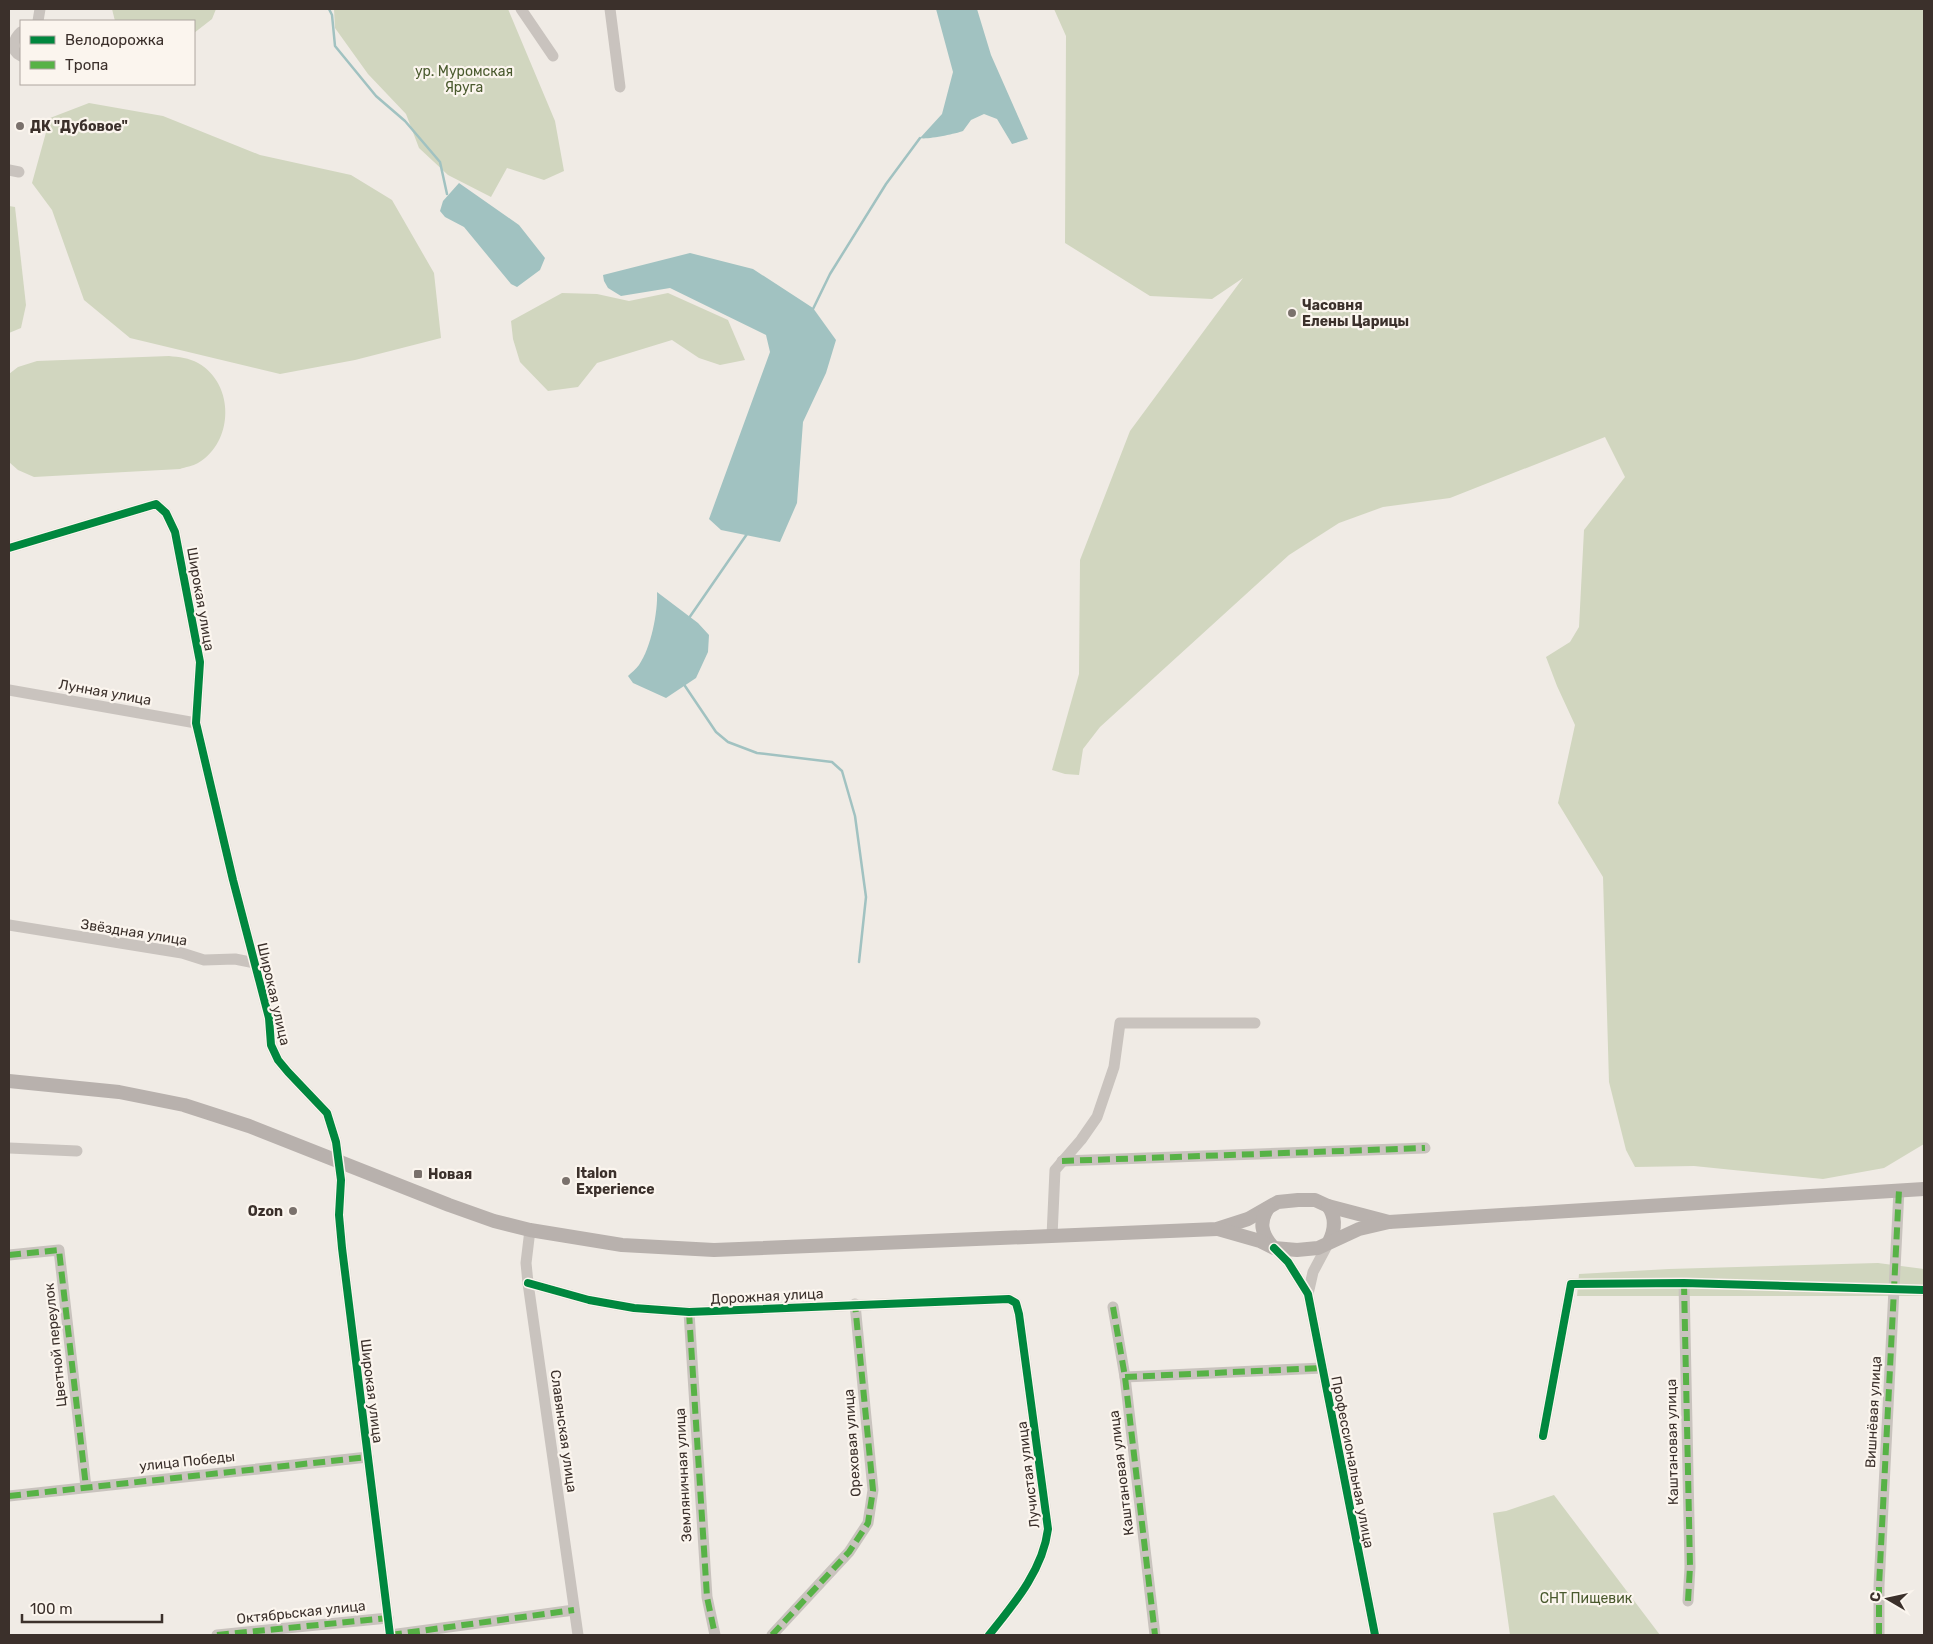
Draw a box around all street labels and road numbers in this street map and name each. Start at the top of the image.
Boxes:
street label: Широкая улица [183,546,218,652]
street label: Лунная улица [57,676,153,709]
street label: Звёздная улица [79,916,188,949]
street label: Широкая улица [253,941,294,1047]
street label: Цветной переулок [40,1282,70,1408]
street label: Дорожная улица [710,1285,824,1308]
street label: Широкая улица [357,1338,386,1444]
street label: Вишнёвая улица [1862,1356,1885,1468]
street label: Славянская улица [546,1369,581,1493]
street label: Профессиональная улица [1327,1374,1378,1550]
street label: Каштановая улица [1663,1379,1682,1505]
street label: Ореховая улица [840,1388,865,1498]
street label: Земляничная улица [671,1408,695,1542]
street label: Каштановая улица [1105,1409,1138,1537]
street label: Лучистая улица [1013,1420,1043,1529]
street label: улица Победы [138,1448,236,1475]
street label: Октябрьская улица [236,1597,366,1628]

